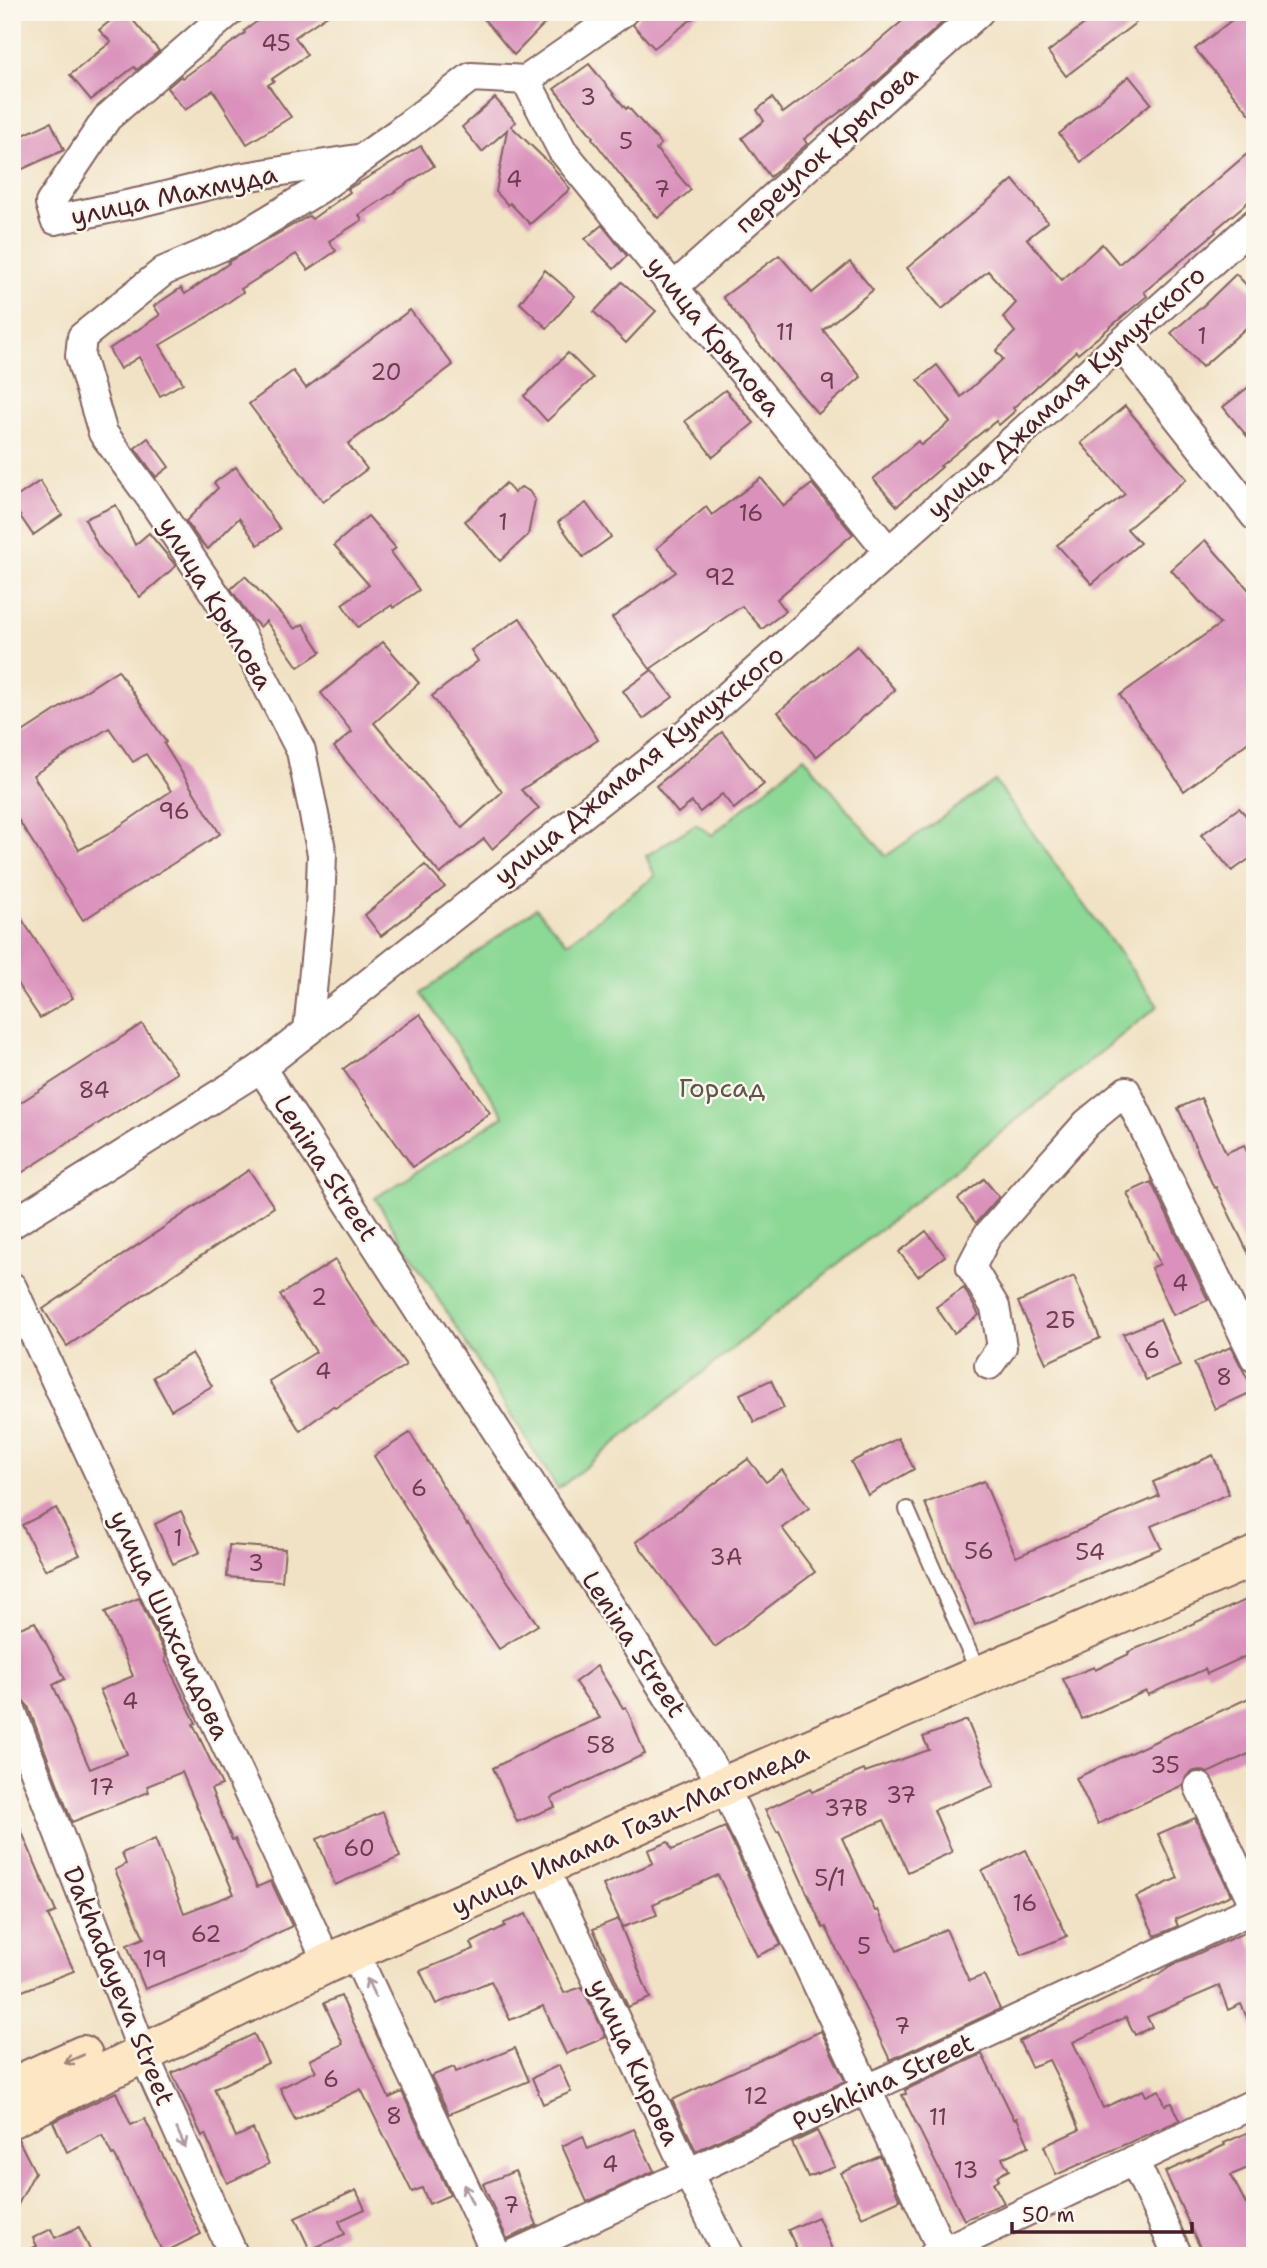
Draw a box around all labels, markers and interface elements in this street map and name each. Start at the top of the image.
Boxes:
house number: 45 [261,28,291,58]
street label: переулок Крылова [727,57,925,240]
house number: 3 [580,82,596,112]
house number: 5 [619,126,633,156]
street label: улица Махмуда [68,156,280,233]
house number: 4 [506,164,522,194]
house number: 7 [654,174,670,204]
street label: улица Крылова [639,248,790,423]
street label: улица Джамаля Кумухского [919,257,1212,526]
house number: 11 [776,317,794,347]
house number: 1 [1197,321,1207,351]
house number: 20 [370,357,402,387]
house number: 9 [819,366,835,396]
house number: 16 [739,498,763,528]
house number: 1 [498,507,508,537]
street label: улица Крылова [151,509,282,696]
house number: 92 [704,562,736,592]
street label: улица Джамаля Кумухского [486,637,791,893]
house number: 96 [158,796,190,826]
park label: Горсад [679,1070,766,1105]
house number: 84 [78,1075,110,1105]
street label: Lenina Street [266,1088,387,1248]
house number: 4 [1172,1268,1188,1298]
house number: 2 [311,1282,327,1312]
house number: 2Б [1044,1305,1076,1335]
house number: 6 [1144,1335,1160,1365]
house number: 4 [315,1356,331,1386]
house number: 8 [1216,1362,1232,1392]
house number: 6 [411,1473,427,1503]
street label: улица Шихсаидова [102,1504,239,1745]
house number: 1 [173,1523,183,1553]
house number: 56 [964,1536,994,1566]
house number: 54 [1075,1537,1105,1567]
house number: 3А [710,1542,742,1572]
house number: 3 [248,1548,264,1578]
street label: Lenina Street [574,1564,695,1724]
house number: 4 [122,1686,138,1716]
house number: 58 [586,1730,616,1760]
street label: улица Имама Гази-Магомеда [445,1734,814,1923]
house number: 35 [1150,1750,1180,1780]
house number: 17 [90,1772,114,1802]
house number: 37 [886,1780,916,1810]
house number: 37В [824,1793,868,1823]
house number: 60 [343,1833,375,1863]
street label: Dakhadayeva Street [55,1861,183,2111]
house number: 5/1 [814,1863,846,1893]
house number: 16 [1013,1888,1037,1918]
house number: 62 [191,1919,221,1949]
house number: 5 [857,1931,871,1961]
house number: 19 [143,1944,167,1974]
street label: улица Кирова [581,1973,689,2151]
one-way arrow [364,1978,377,1999]
house number: 7 [894,2011,910,2041]
street label: Pushkina Street [786,2024,979,2139]
one-way arrow [63,2053,85,2066]
house number: 6 [323,2064,339,2094]
house number: 12 [744,2081,768,2111]
house number: 8 [386,2101,402,2131]
house number: 11 [929,2102,947,2132]
one-way arrow [175,2127,188,2148]
house number: 4 [602,2149,618,2179]
house number: 13 [954,2155,978,2185]
one-way arrow [461,2184,474,2205]
house number: 7 [503,2190,519,2220]
scale bar [1012,2191,1192,2235]
text: 50 m [1022,2201,1075,2229]

